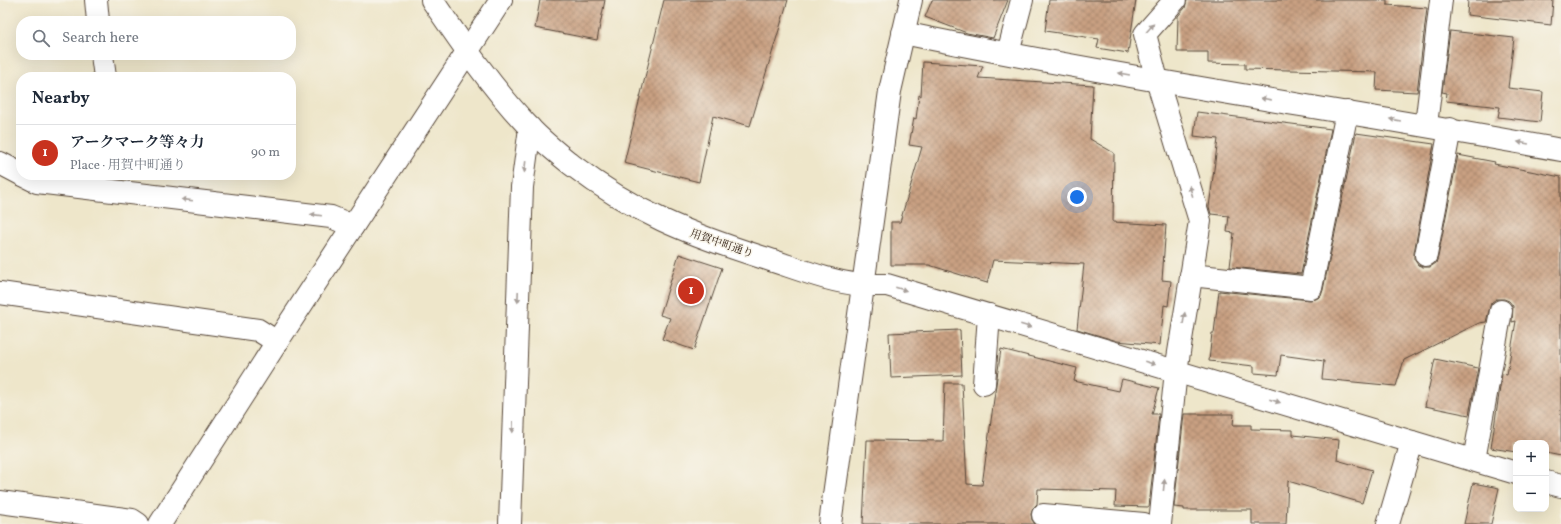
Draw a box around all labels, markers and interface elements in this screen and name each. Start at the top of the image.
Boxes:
search box [16,16,296,60]
one-way arrow [1146,22,1155,33]
icon: search [30,27,52,49]
text: Search here [62,28,139,49]
one-way arrow [1118,71,1131,77]
text: Nearby [32,87,90,110]
one-way arrow [1260,95,1272,101]
one-way arrow [1388,117,1401,123]
text: アークマーク等々力 [70,133,205,154]
one-way arrow [1517,139,1529,145]
text: 1 [42,144,48,162]
text: 90 m [251,144,280,162]
text: Place · 用賀中町通り [70,157,186,175]
one-way arrow [522,161,528,173]
one-way arrow [1188,185,1194,197]
your location [1067,187,1087,207]
one-way arrow [181,197,193,203]
one-way arrow [310,212,322,218]
street label: 用賀中町通り [688,227,755,262]
pin: 1 [678,276,704,306]
one-way arrow [895,286,907,292]
one-way arrow [515,291,522,303]
one-way arrow [1181,312,1187,324]
one-way arrow [1020,323,1032,329]
one-way arrow [1145,360,1157,366]
one-way arrow [1269,398,1281,404]
one-way arrow [510,421,517,433]
map controls [1513,440,1549,512]
button: + [1513,440,1549,476]
button: − [1513,476,1549,512]
one-way arrow [1161,479,1167,491]

